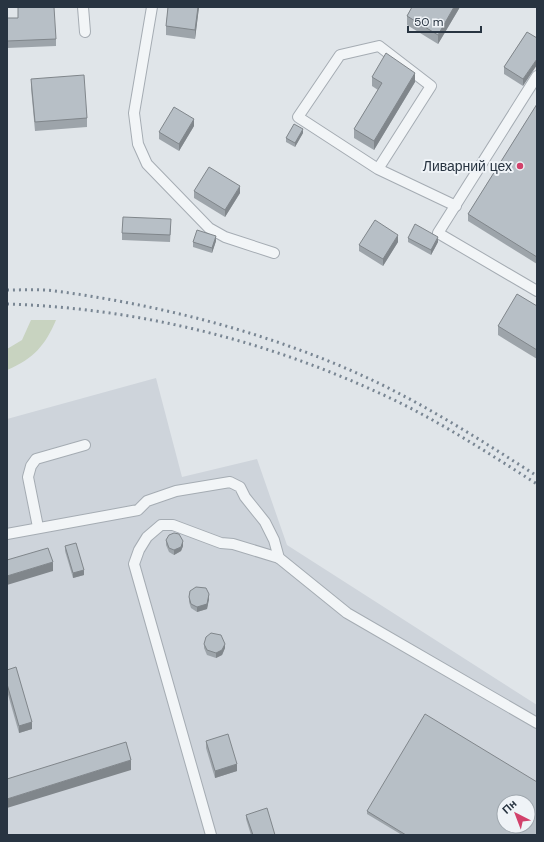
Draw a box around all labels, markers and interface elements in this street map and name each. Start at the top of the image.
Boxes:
scale bar [408,8,481,34]
text: 50 m [414,14,443,30]
place label: Ливарний цех [423,157,512,175]
marker: Ливарний цех [515,161,525,171]
north arrow [496,794,536,834]
text: Пн [499,796,519,817]

